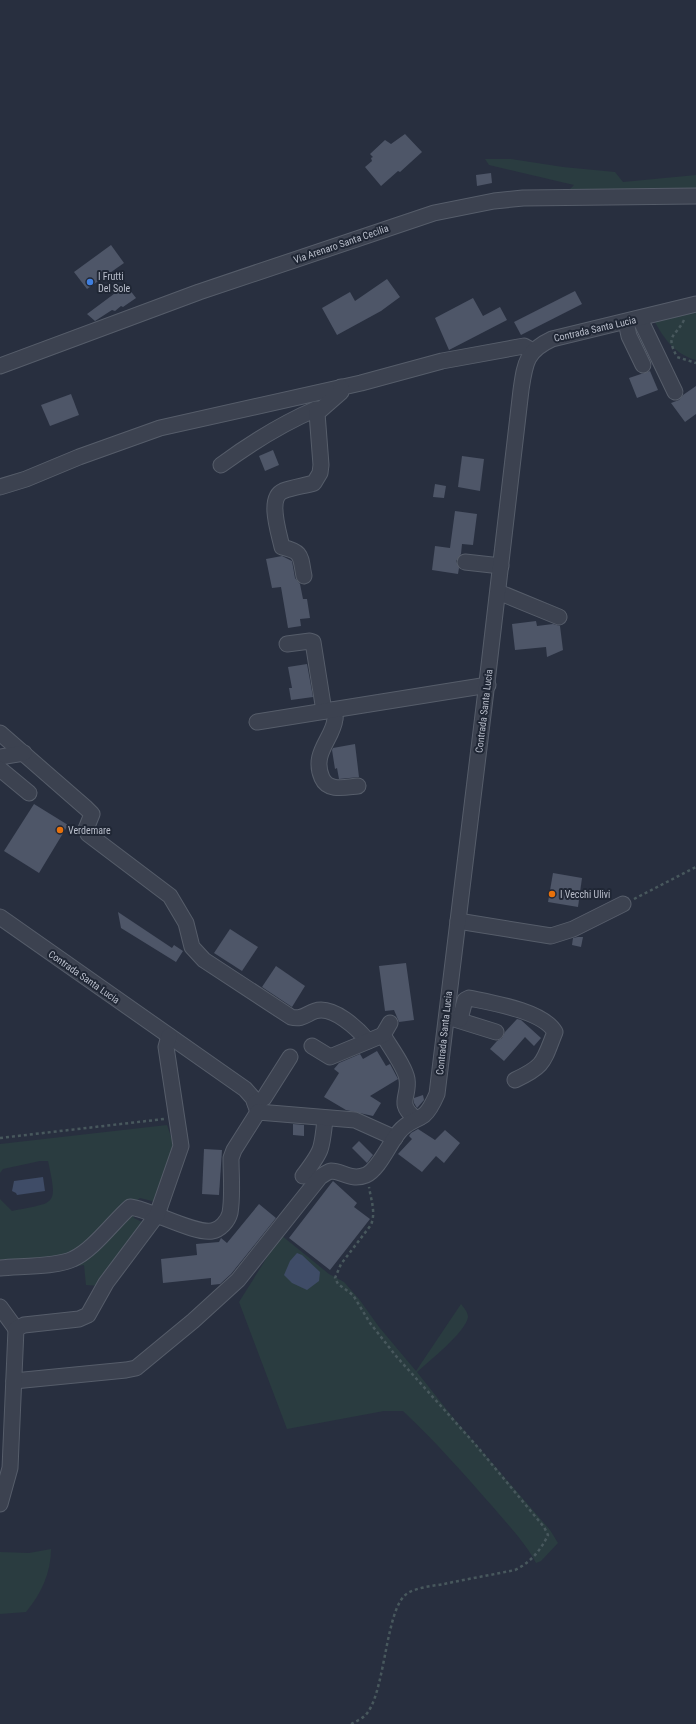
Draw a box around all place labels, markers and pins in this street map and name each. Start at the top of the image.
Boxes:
place label: I Frutti Del Sole [98,271,130,294]
marker: I Frutti Del Sole [85,277,95,287]
marker: Verdemare [55,825,65,835]
place label: Verdemare [68,825,111,836]
marker: I Vecchi Ulivi [547,889,557,899]
place label: I Vecchi Ulivi [560,889,610,900]

